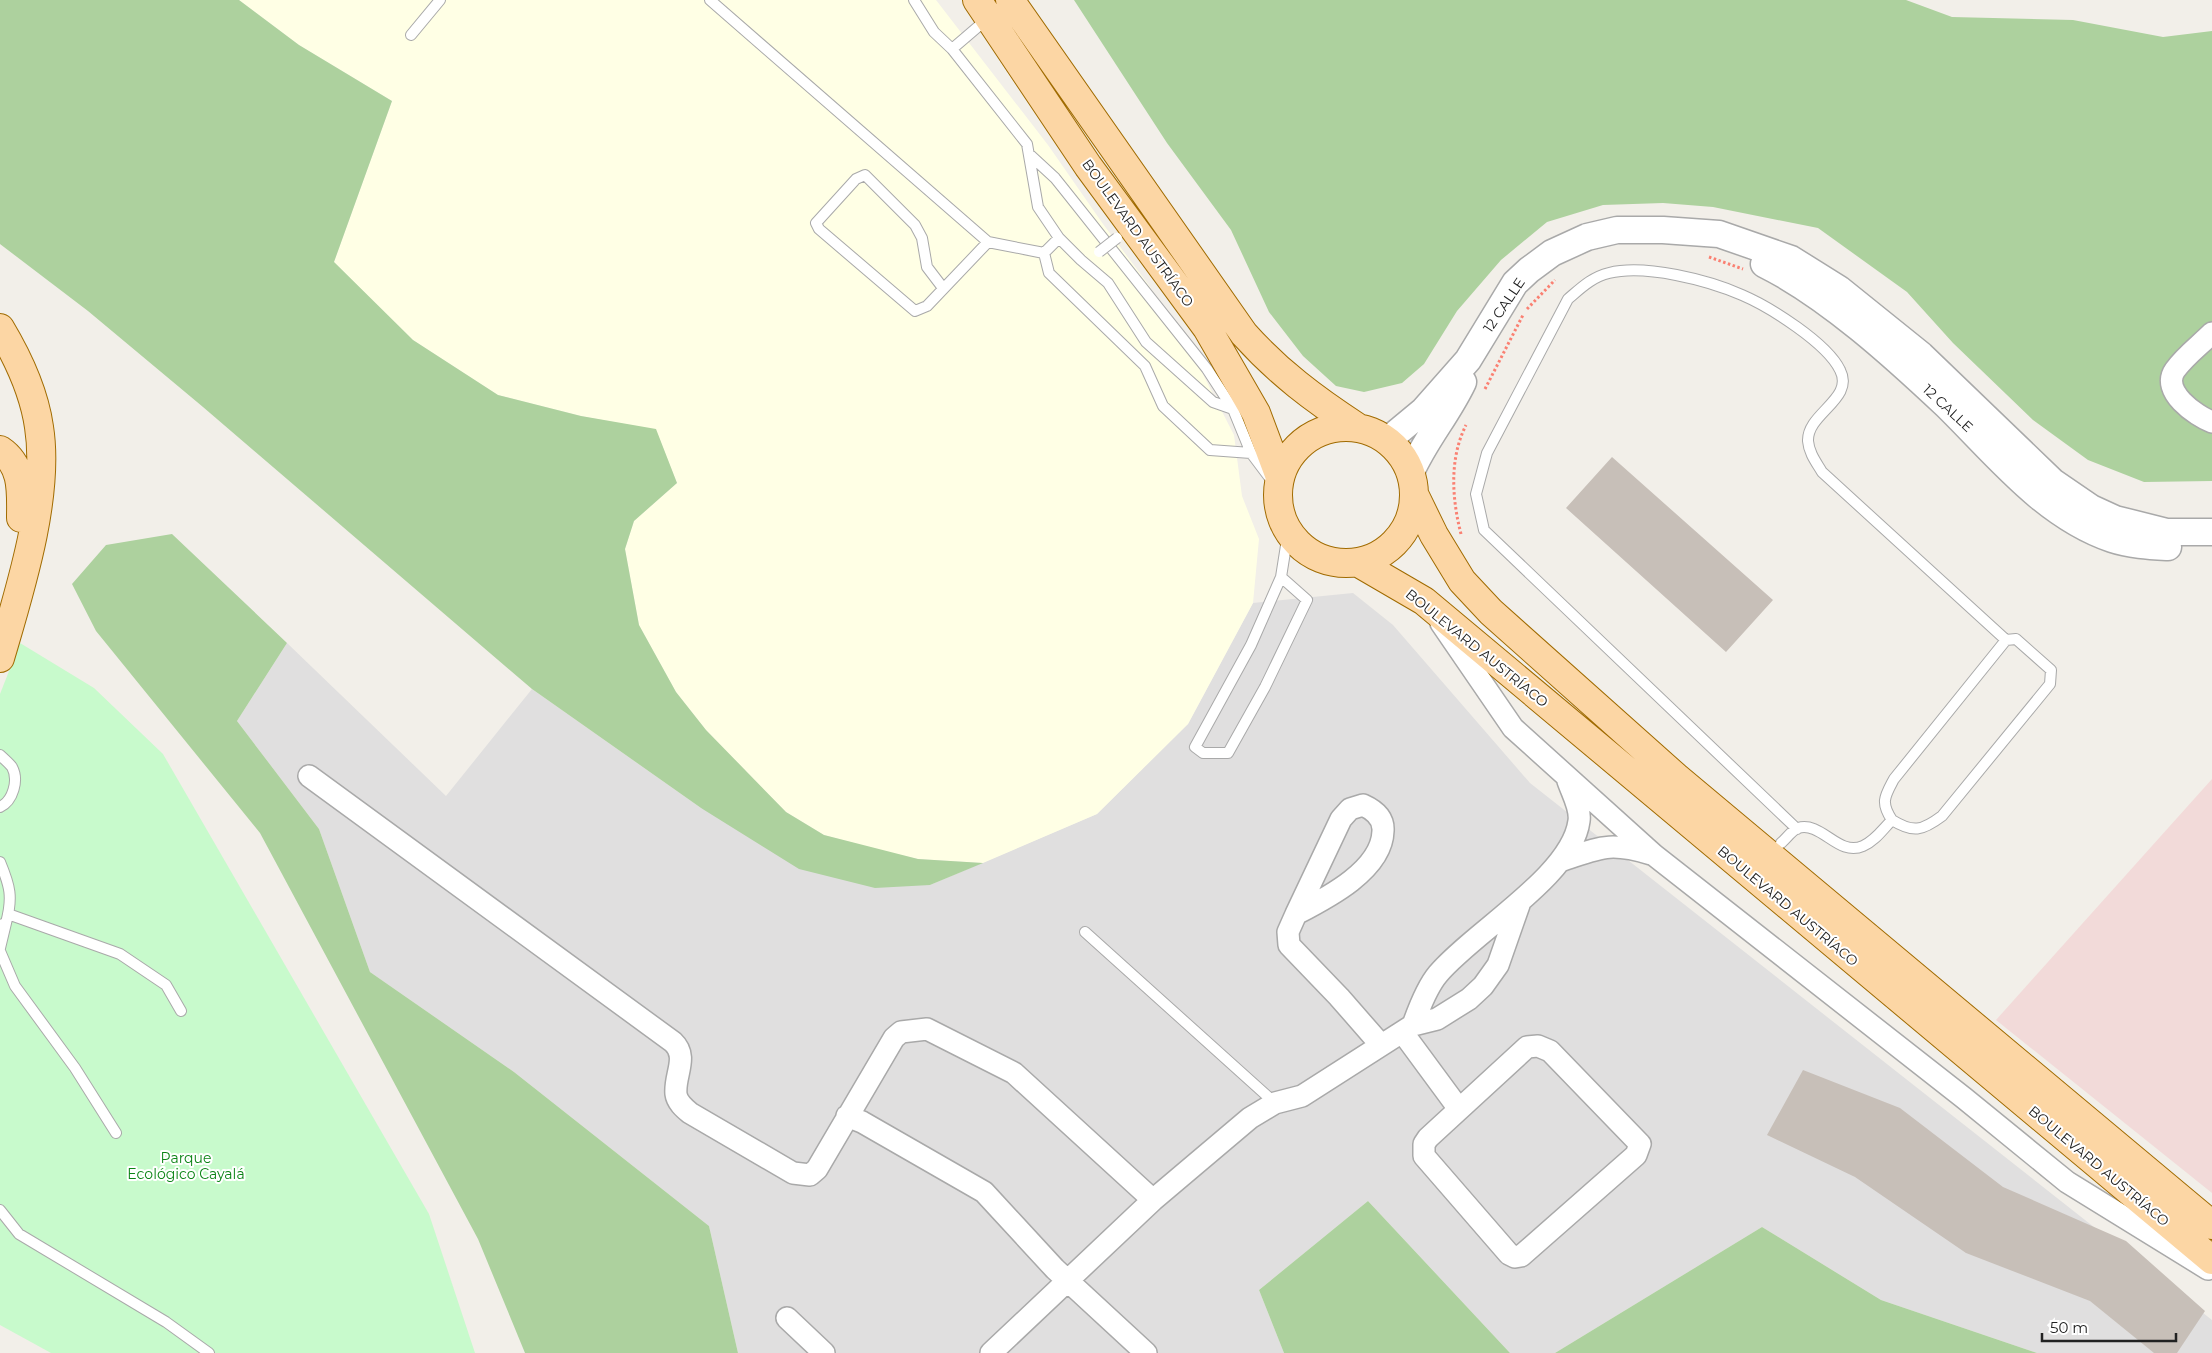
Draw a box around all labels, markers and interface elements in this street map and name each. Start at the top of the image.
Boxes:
street label: BOULEVARD AUSTRÍACO [1078,156,1198,311]
street label: 12 CALLE [1479,274,1529,336]
street label: 12 CALLE [1919,380,1977,436]
street label: BOULEVARD AUSTRÍACO [1402,585,1552,711]
street label: BOULEVARD AUSTRÍACO [1714,842,1862,970]
street label: BOULEVARD AUSTRÍACO [2025,1102,2173,1230]
park label: Parque Ecológico Cayalá [127,1149,245,1183]
scale bar [2042,1310,2176,1342]
text: 50 m [2050,1318,2088,1337]

